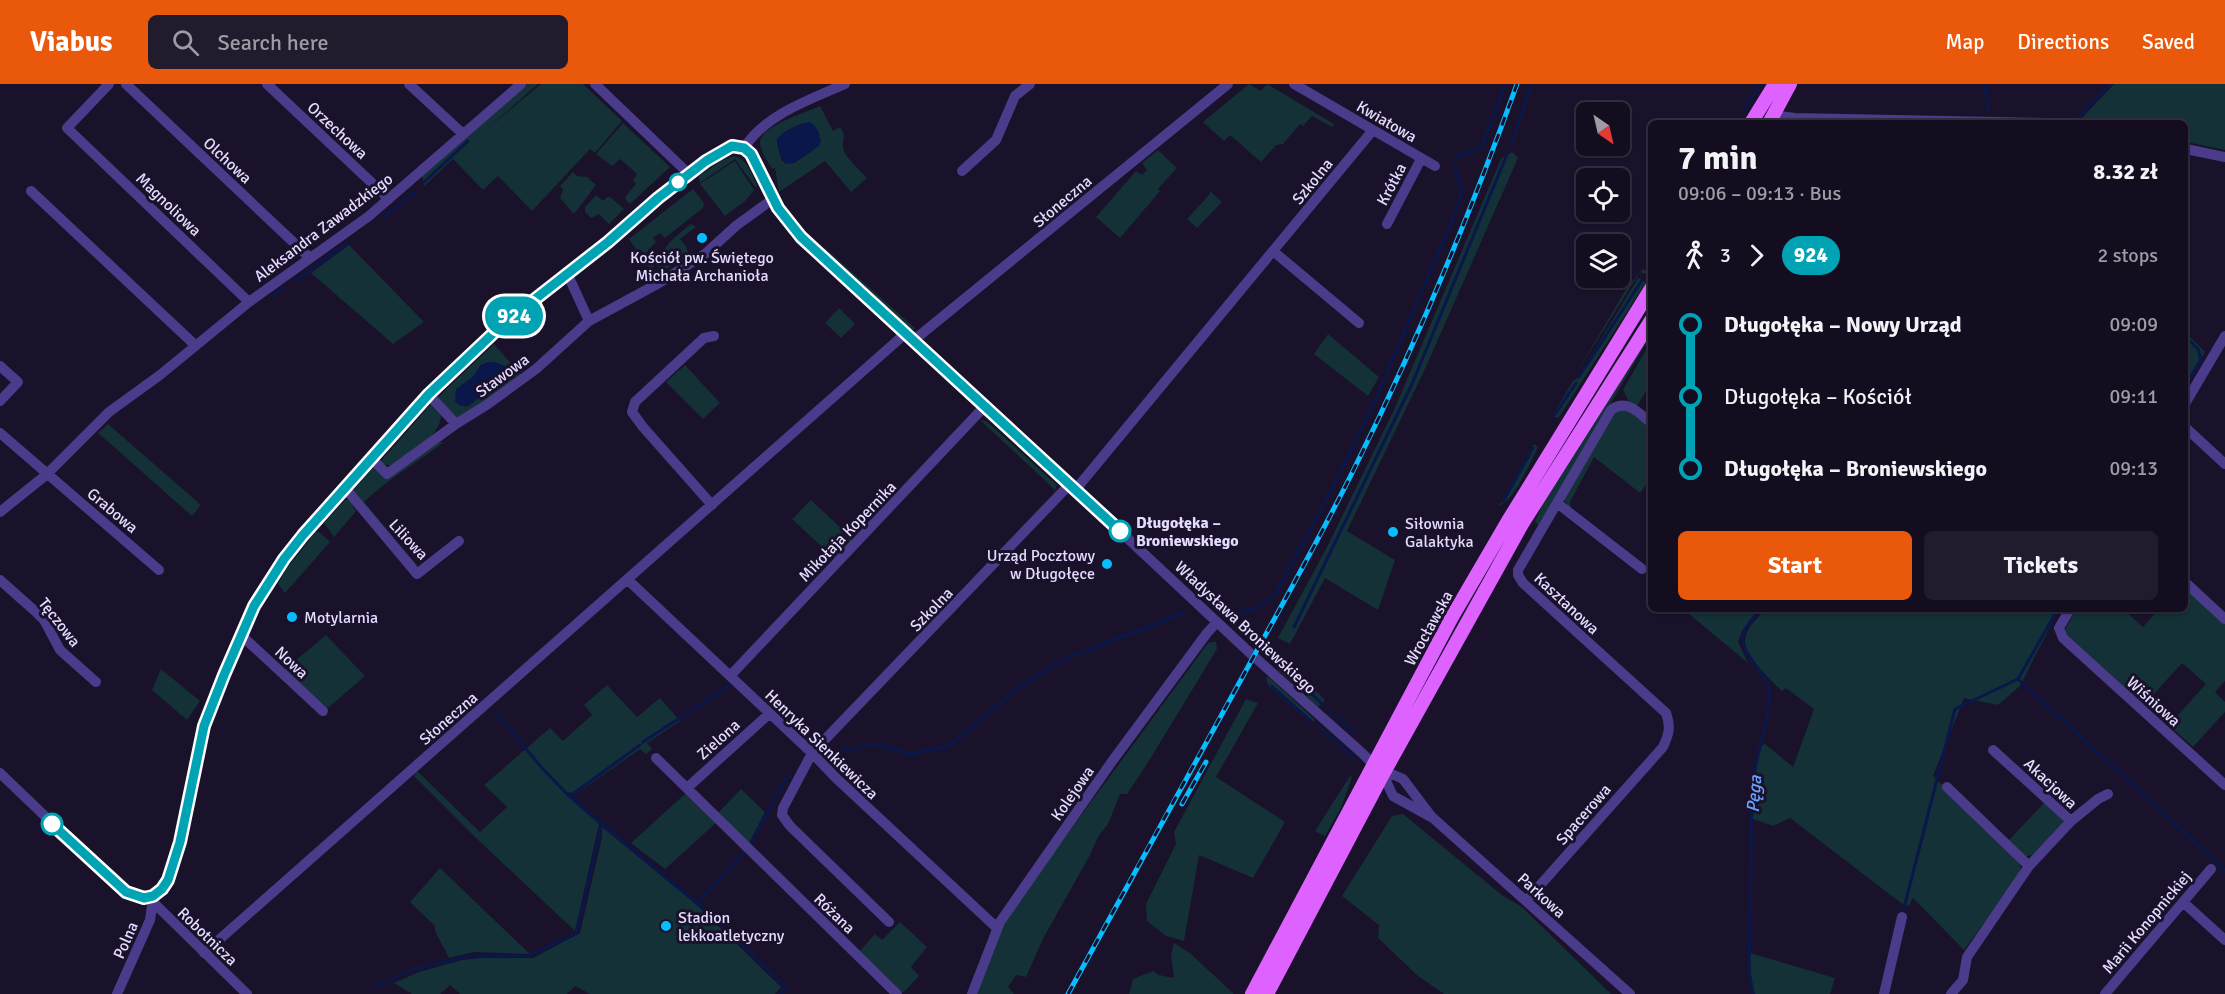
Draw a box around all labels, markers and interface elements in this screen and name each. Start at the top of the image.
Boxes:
search box [148,15,568,69]
text: Viabus [30,25,112,59]
icon: search [169,26,202,59]
text: Search here [217,29,328,56]
text: Map [1946,29,1984,55]
text: Directions [2017,29,2109,55]
text: Saved [2142,29,2195,55]
street label: Kwiatowa [1353,97,1420,147]
street label: Orzechowa [303,98,372,164]
north arrow [1576,102,1630,156]
map controls [1576,102,1630,288]
street label: Olchowa [199,133,256,188]
text: 7 min [1678,138,1758,179]
street label: Szkolna [1288,155,1337,209]
text: 8.32 zł [2093,158,2158,185]
street label: Krótka [1372,160,1411,209]
button: locate [1576,168,1630,222]
street label: Magnoliowa [131,169,205,241]
street label: Aleksandra Zawadzkiego [250,169,397,287]
street label: Słoneczna [1029,171,1096,232]
unlabelled marker [669,173,687,191]
text: 09:06 – 09:13 · Bus [1678,181,1841,206]
marker: Kościół pw. Świętego Michała Archanioła [695,231,709,245]
button: layers [1576,234,1630,288]
icon: walk [1678,239,1711,272]
icon: forward [1740,239,1773,272]
text: 924 [1794,242,1828,268]
text: 3 [1720,243,1731,268]
text: 2 stops [2097,243,2158,268]
place label: Kościół pw. Świętego Michała Archanioła [630,248,774,286]
line badge: 924 [480,296,548,336]
text: 924 [497,303,531,329]
text: Długołęka – Nowy Urząd [1724,311,1962,338]
text: 09:09 [2109,312,2158,337]
street label: Stawowa [472,350,533,402]
text: Długołęka – Kościół [1724,383,1912,410]
text: 09:11 [2109,384,2158,409]
text: Długołęka – Broniewskiego [1724,455,1987,482]
text: 09:13 [2109,456,2158,481]
street label: Mikołaja Kopernika [795,477,901,586]
street label: Grabowa [83,484,142,538]
place label: Długołęka – Broniewskiego [1136,513,1239,551]
place label: Siłownia Galaktyka [1405,514,1474,552]
street label: Liliowa [384,515,432,564]
marker: Długołęka – Broniewskiego [1109,520,1131,542]
marker: Siłownia Galaktyka [1386,525,1400,539]
button: Start [1678,531,1912,600]
button: Tickets [1924,531,2158,600]
place label: Urząd Pocztowy w Długołęce [987,546,1096,584]
marker: Urząd Pocztowy w Długołęce [1100,557,1114,571]
street label: Władysława Broniewskiego [1170,557,1320,698]
street label: Kasztanowa [1530,568,1603,639]
street label: Szkolna [906,584,957,636]
street label: Wrocławska [1400,587,1458,670]
street label: Tęczowa [34,594,85,651]
place label: Motylarnia [304,608,378,628]
marker: Motylarnia [285,610,299,624]
street label: Nowa [270,642,312,683]
street label: Wiśniowa [2122,672,2184,731]
street label: Henryka Sienkiewicza [760,685,882,804]
street label: Słoneczna [415,688,482,750]
street label: Zielona [693,715,744,764]
street label: Akacjowa [2019,754,2081,813]
street label: Kolejowa [1047,762,1099,825]
water label: Pęga [1742,774,1766,813]
street label: Spacerowa [1552,780,1616,849]
unlabelled marker [41,813,63,835]
street label: Marii Konopnickiej [2098,867,2196,978]
street label: Parkowa [1513,869,1570,923]
street label: Różana [810,889,859,938]
street label: Robotnicza [173,903,242,970]
place label: Stadion lekkoatletyczny [678,908,785,946]
street label: Polna [109,919,143,962]
marker: Stadion lekkoatletyczny [659,919,673,933]

